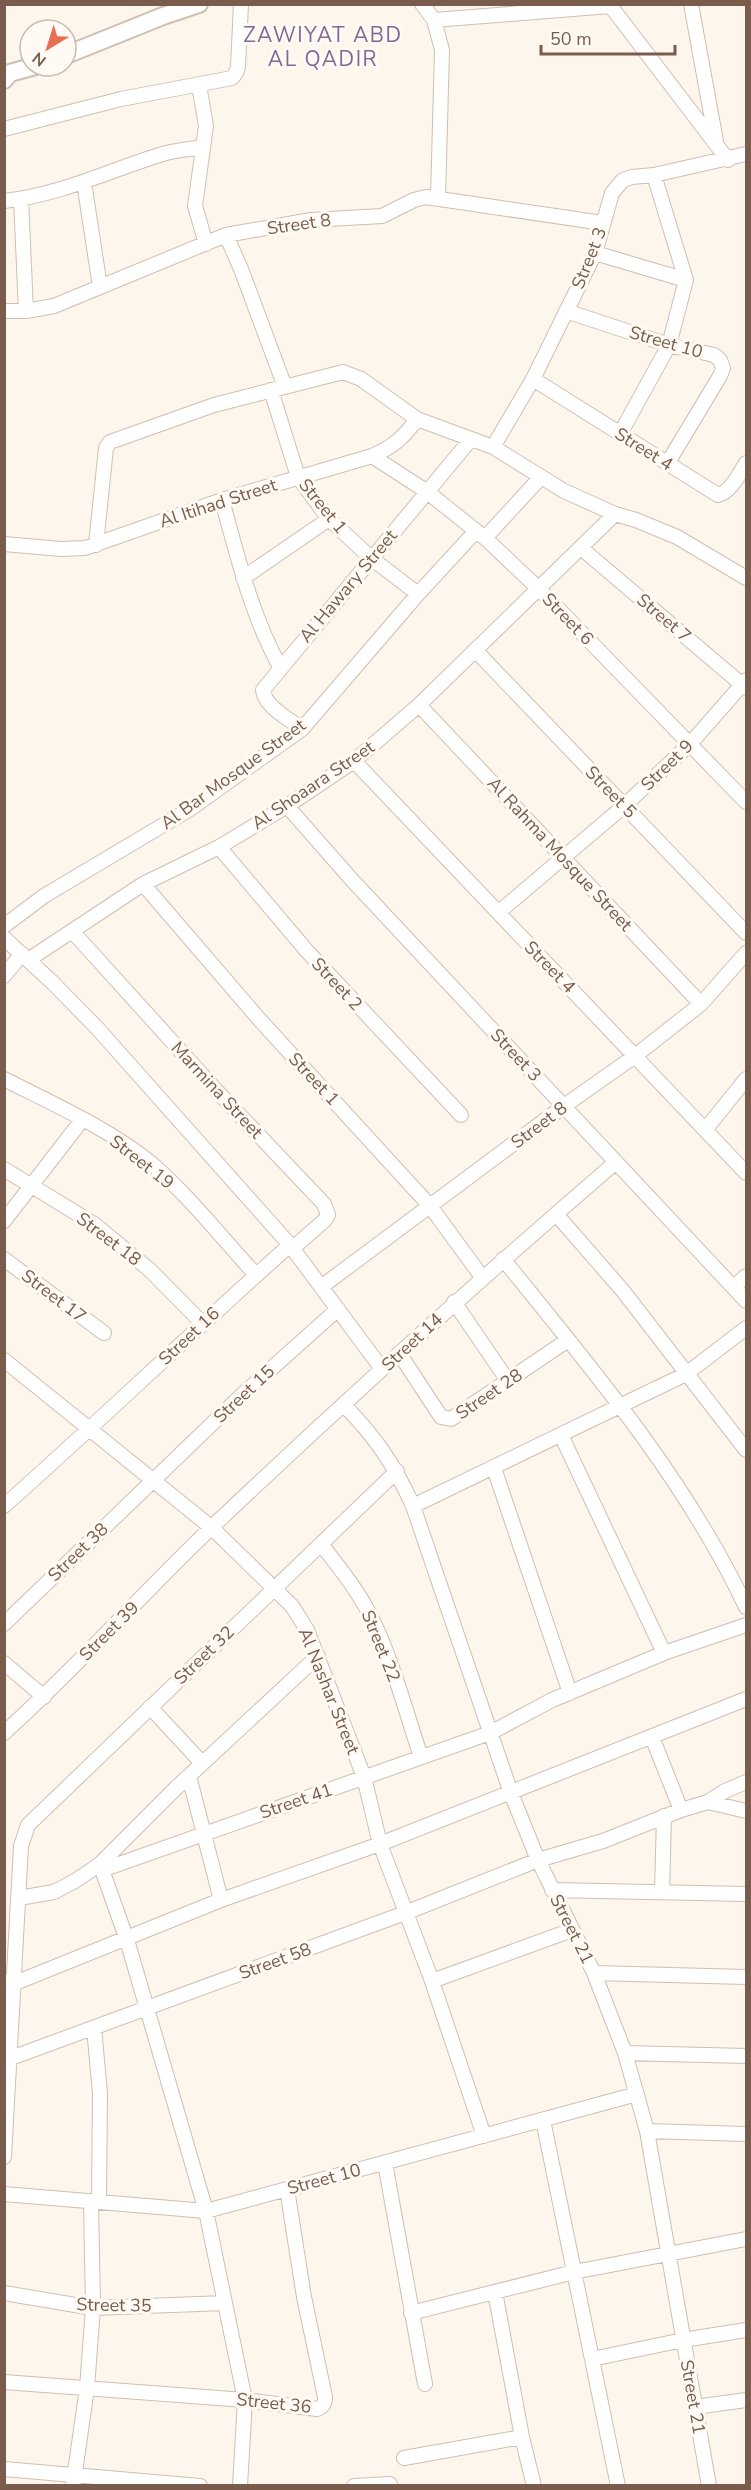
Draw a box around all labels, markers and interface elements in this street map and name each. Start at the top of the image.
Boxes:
north arrow [18,18,78,78]
scale bar [541,18,674,56]
district label: ZAWIYAT ABD AL QADIR [243,21,403,73]
text: 50 m [550,27,592,51]
text: N [28,47,51,71]
street label: Street 8 [265,208,333,240]
street label: Street 3 [566,224,612,292]
street label: Street 10 [626,320,706,364]
street label: Street 4 [610,422,678,476]
street label: Al Itihad Street [156,472,280,533]
street label: Street 1 [293,473,353,539]
street label: Al Hawary Street [294,524,403,648]
street label: Street 6 [537,587,599,651]
street label: Street 7 [632,588,696,648]
street label: Al Bar Mosque Street [156,713,311,835]
street label: Street 9 [635,734,699,796]
street label: Al Shoaara Street [247,735,380,835]
street label: Street 5 [580,760,642,824]
street label: Al Rahma Mosque Street [482,772,638,937]
street label: Street 4 [519,935,581,999]
street label: Street 2 [306,952,368,1016]
street label: Street 3 [485,1023,547,1087]
street label: Marmina Street [166,1036,269,1144]
street label: Street 1 [283,1047,345,1111]
street label: Street 8 [506,1096,572,1154]
street label: Street 19 [105,1129,179,1195]
street label: Street 18 [72,1207,146,1271]
street label: Street 17 [17,1264,91,1328]
street label: Street 16 [153,1302,225,1370]
street label: Street 14 [376,1307,448,1376]
street label: Street 15 [208,1360,280,1428]
street label: Street 28 [451,1363,527,1425]
street label: Street 38 [43,1517,113,1587]
street label: Street 39 [74,1596,144,1666]
street label: Street 22 [356,1607,406,1685]
street label: Street 32 [169,1620,239,1690]
street label: Al Nashar Street [293,1624,366,1759]
street label: Street 41 [256,1777,336,1825]
street label: Street 21 [544,1890,600,1968]
street label: Street 58 [235,1937,315,1985]
street label: Street 10 [285,2158,363,2200]
street label: Street 35 [76,2292,152,2318]
street label: Street 21 [675,2358,711,2436]
street label: Street 36 [235,2387,313,2419]

